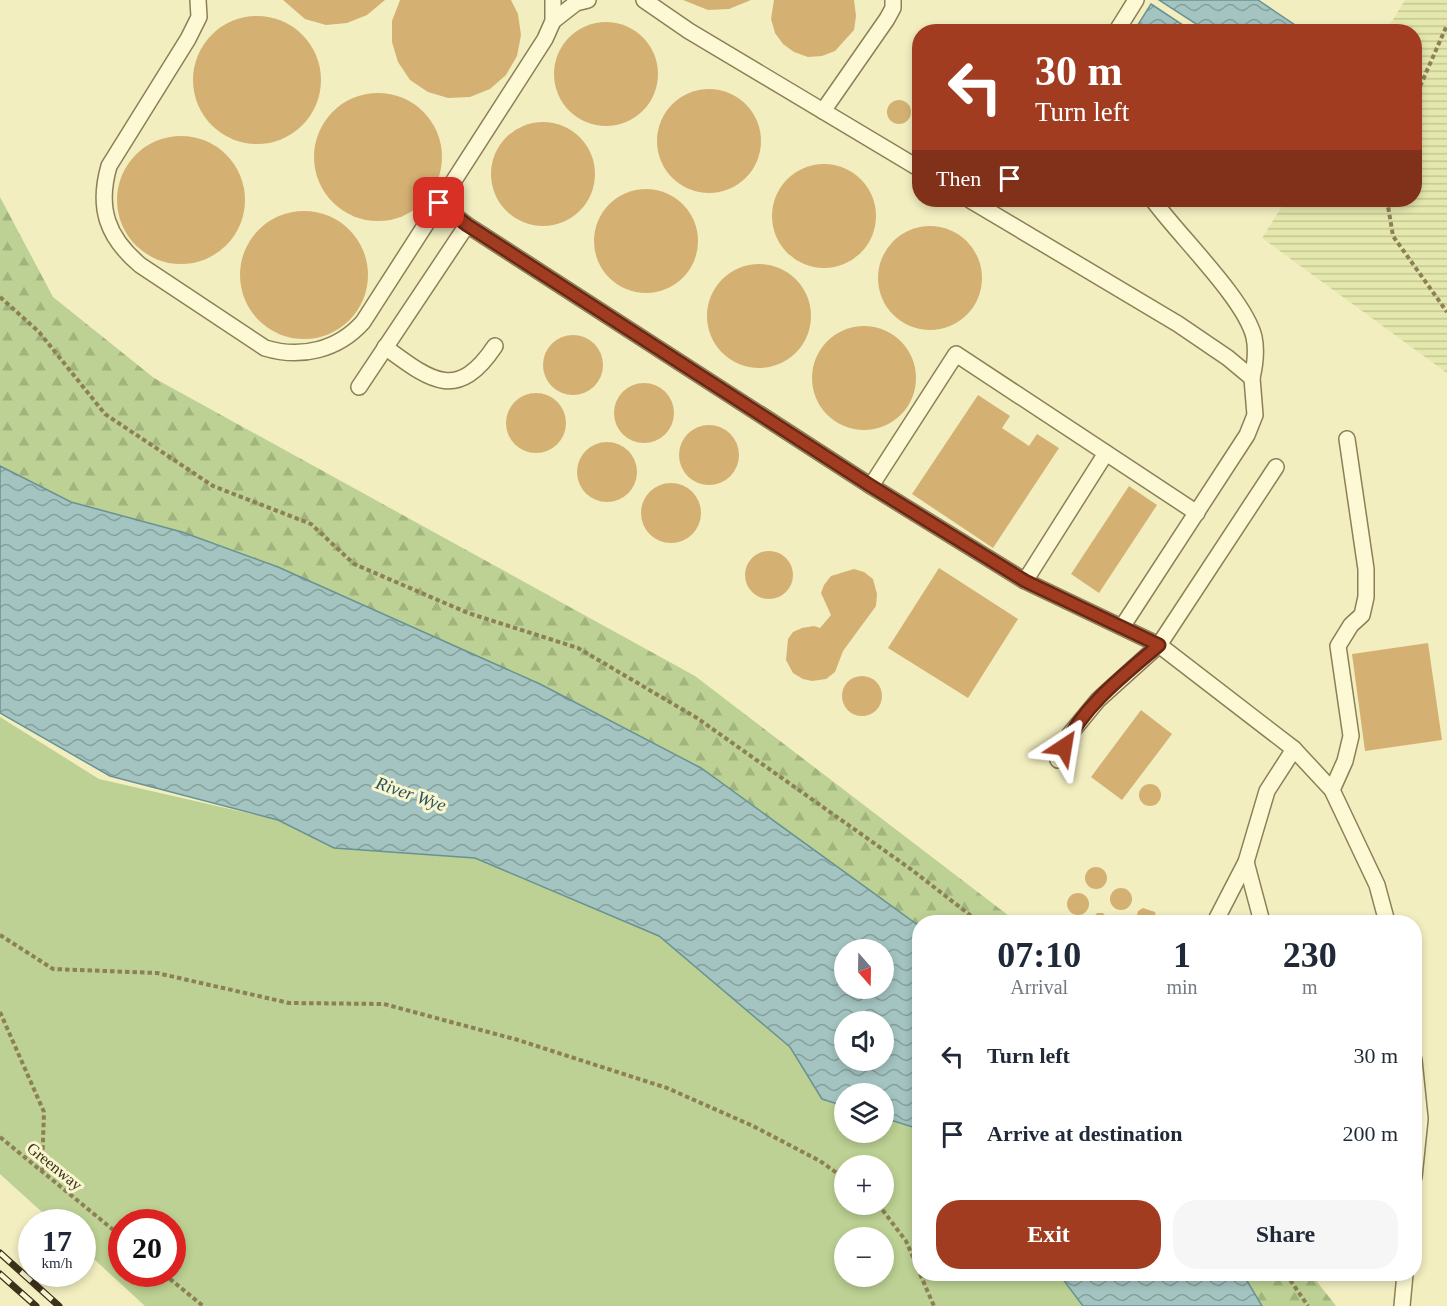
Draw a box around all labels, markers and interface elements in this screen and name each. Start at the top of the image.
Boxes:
icon: left [936,48,1014,126]
text: 30 m [1035,48,1123,94]
text: Turn left [1035,97,1129,127]
icon: arrive [993,162,1026,195]
text: Then [936,166,981,191]
pin [413,177,464,228]
icon: arrive [422,186,455,219]
position arrow [1032,715,1096,779]
water label: River Wye [372,772,449,815]
text: 07:10 [997,935,1081,975]
text: 1 [1173,935,1191,975]
text: 230 [1283,935,1337,975]
north arrow [834,939,894,999]
map controls [834,939,894,1287]
text: Arrival [1010,976,1068,998]
text: min [1166,976,1198,998]
text: m [1302,976,1318,998]
button: sound [834,1011,894,1071]
icon: left [936,1040,969,1073]
text: Turn left [987,1043,1070,1068]
text: 30 m [1353,1043,1398,1068]
button: layers [834,1083,894,1143]
icon: arrive [936,1118,969,1151]
text: Arrive at destination [987,1121,1183,1146]
text: 200 m [1342,1121,1398,1146]
street label: Greenway [23,1139,86,1194]
button: + [834,1155,894,1215]
button: Exit [936,1200,1161,1269]
button: Share [1173,1200,1398,1269]
speed limit sign: 20 [108,1209,186,1287]
text: 17 [42,1224,72,1257]
button: − [834,1227,894,1287]
text: km/h [42,1255,72,1271]

